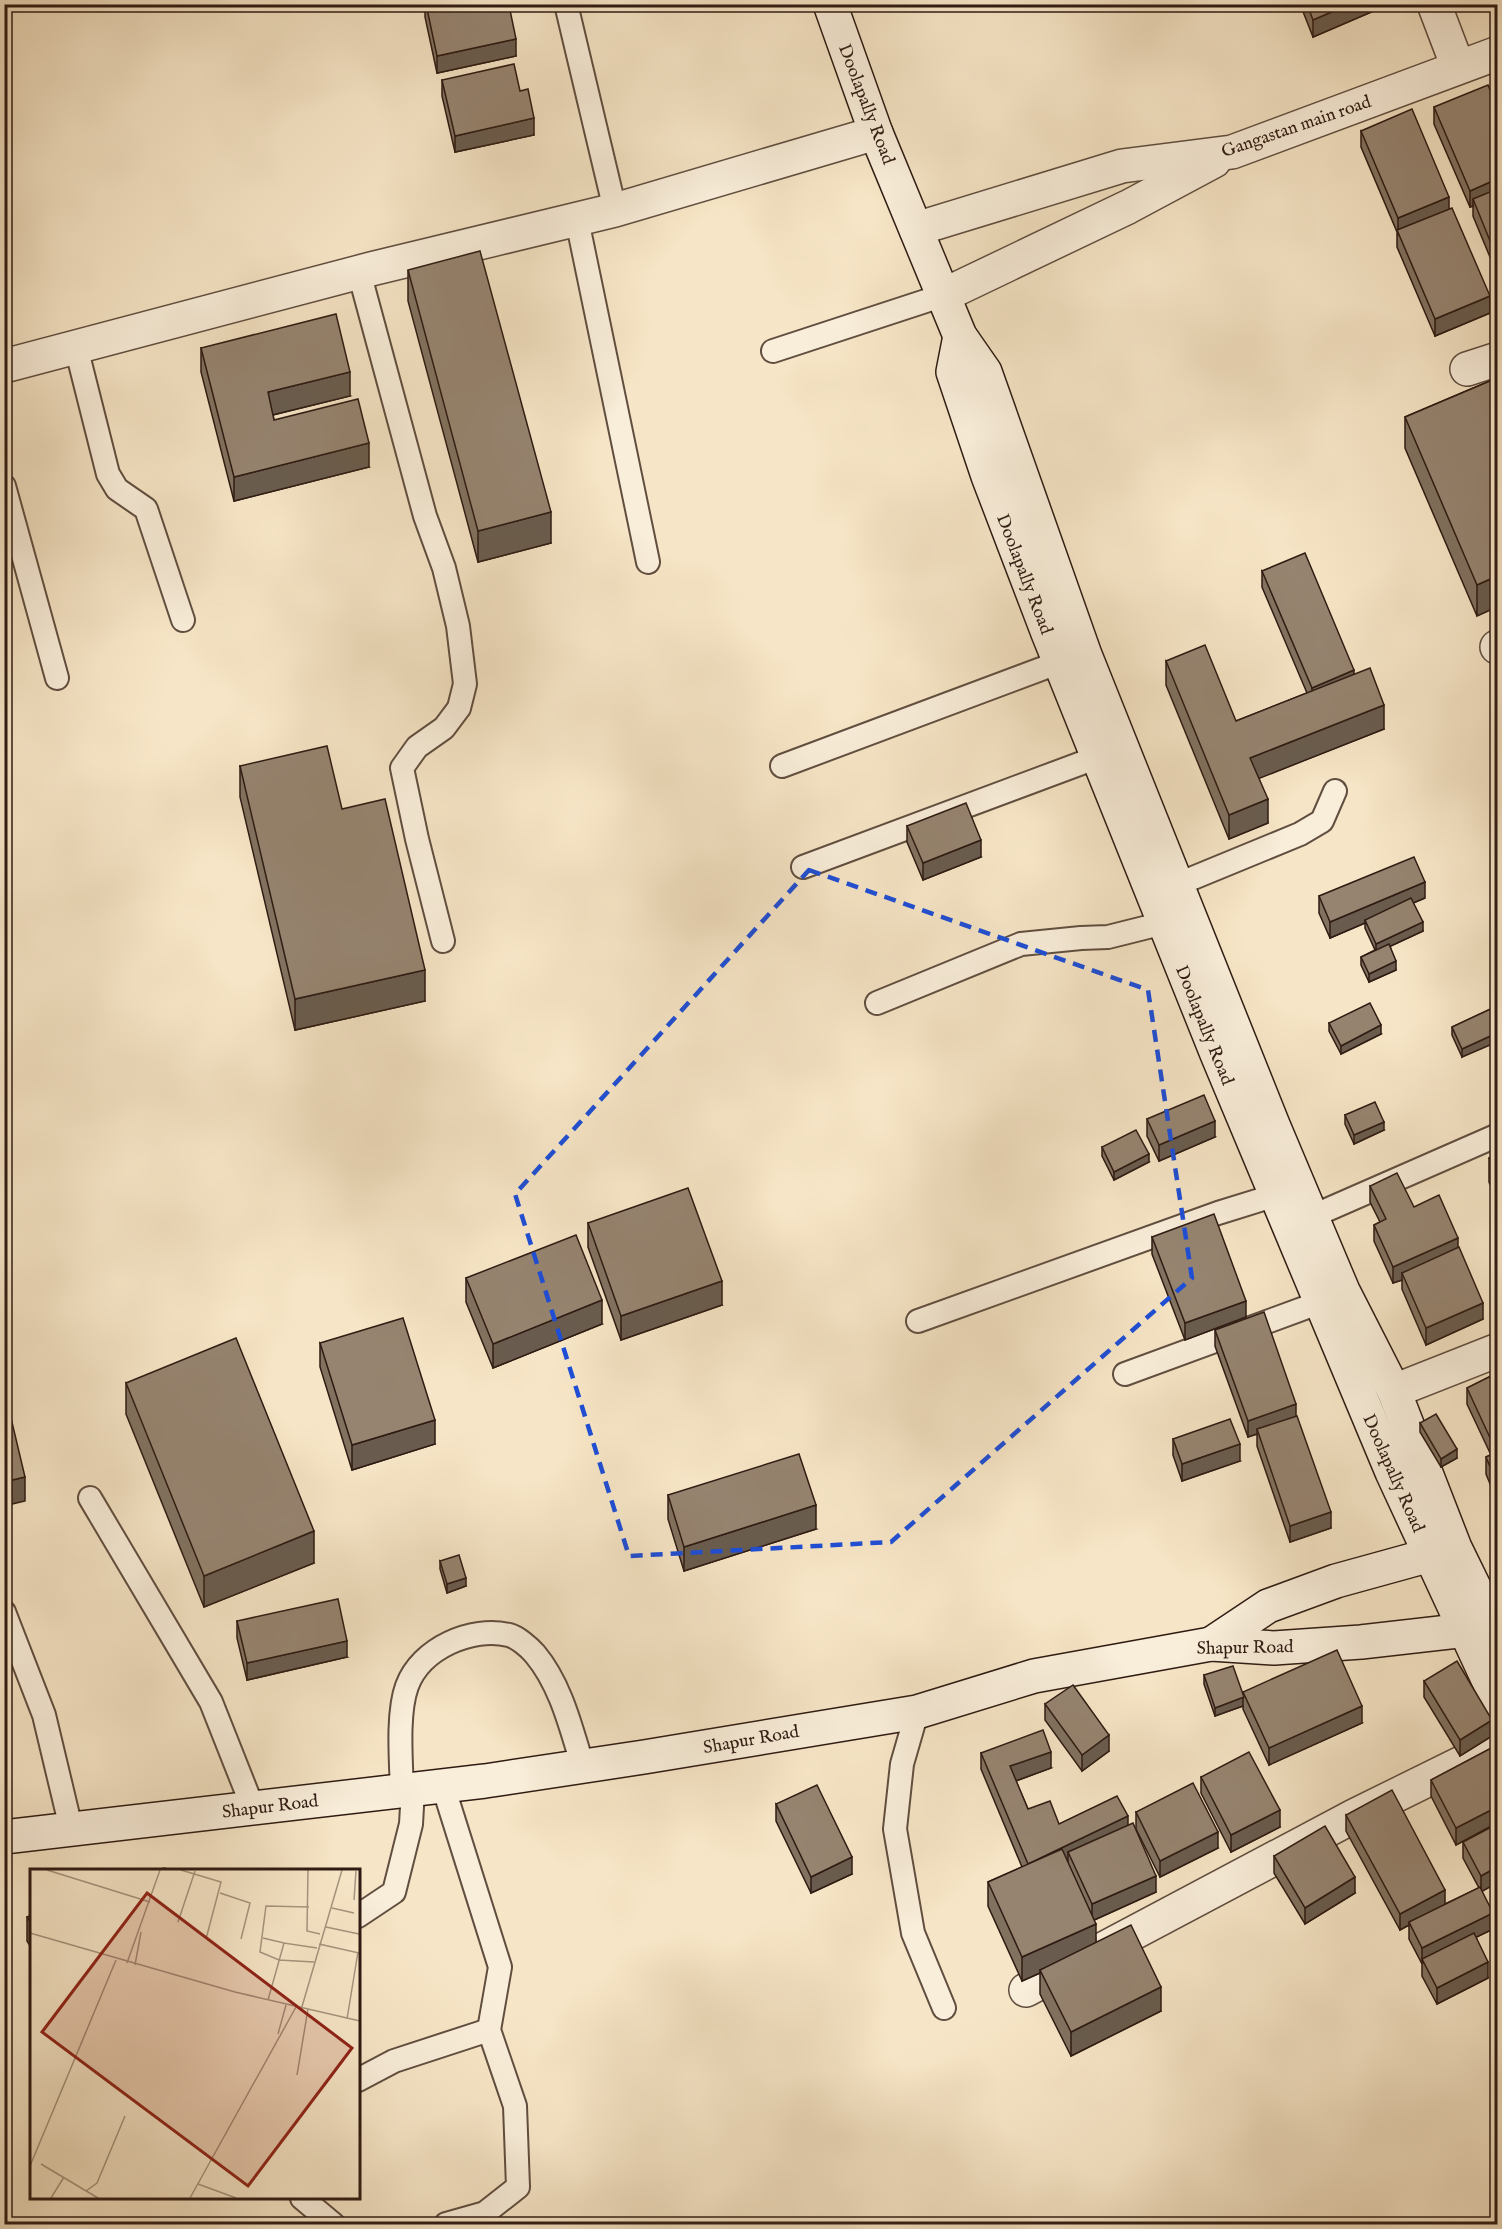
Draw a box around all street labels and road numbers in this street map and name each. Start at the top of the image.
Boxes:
street label: Doolapally Road [832,41,899,168]
street label: Gangastan main road [1219,91,1375,164]
street label: Doolapally Road [990,511,1057,638]
street label: Doolapally Road [1169,962,1238,1089]
street label: Doolapally Road [1356,1411,1429,1537]
street label: Shapur Road [1196,1636,1294,1661]
street label: Shapur Road [702,1721,801,1760]
street label: Shapur Road [221,1790,320,1825]

